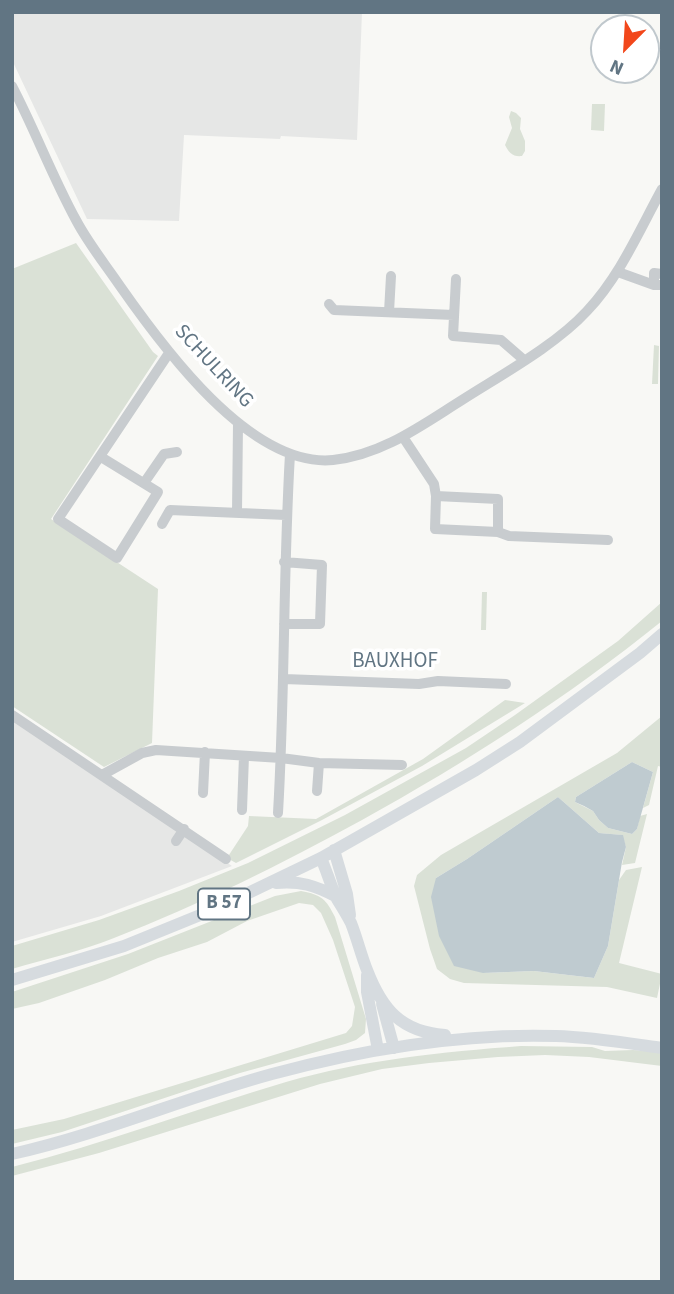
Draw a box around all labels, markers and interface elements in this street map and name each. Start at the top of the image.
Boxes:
north arrow [590,14,660,84]
text: N [606,52,628,82]
street label: SCHULRING [168,320,258,414]
street label: BAUXHOF [352,649,438,675]
road number: B 57 [198,888,250,920]

